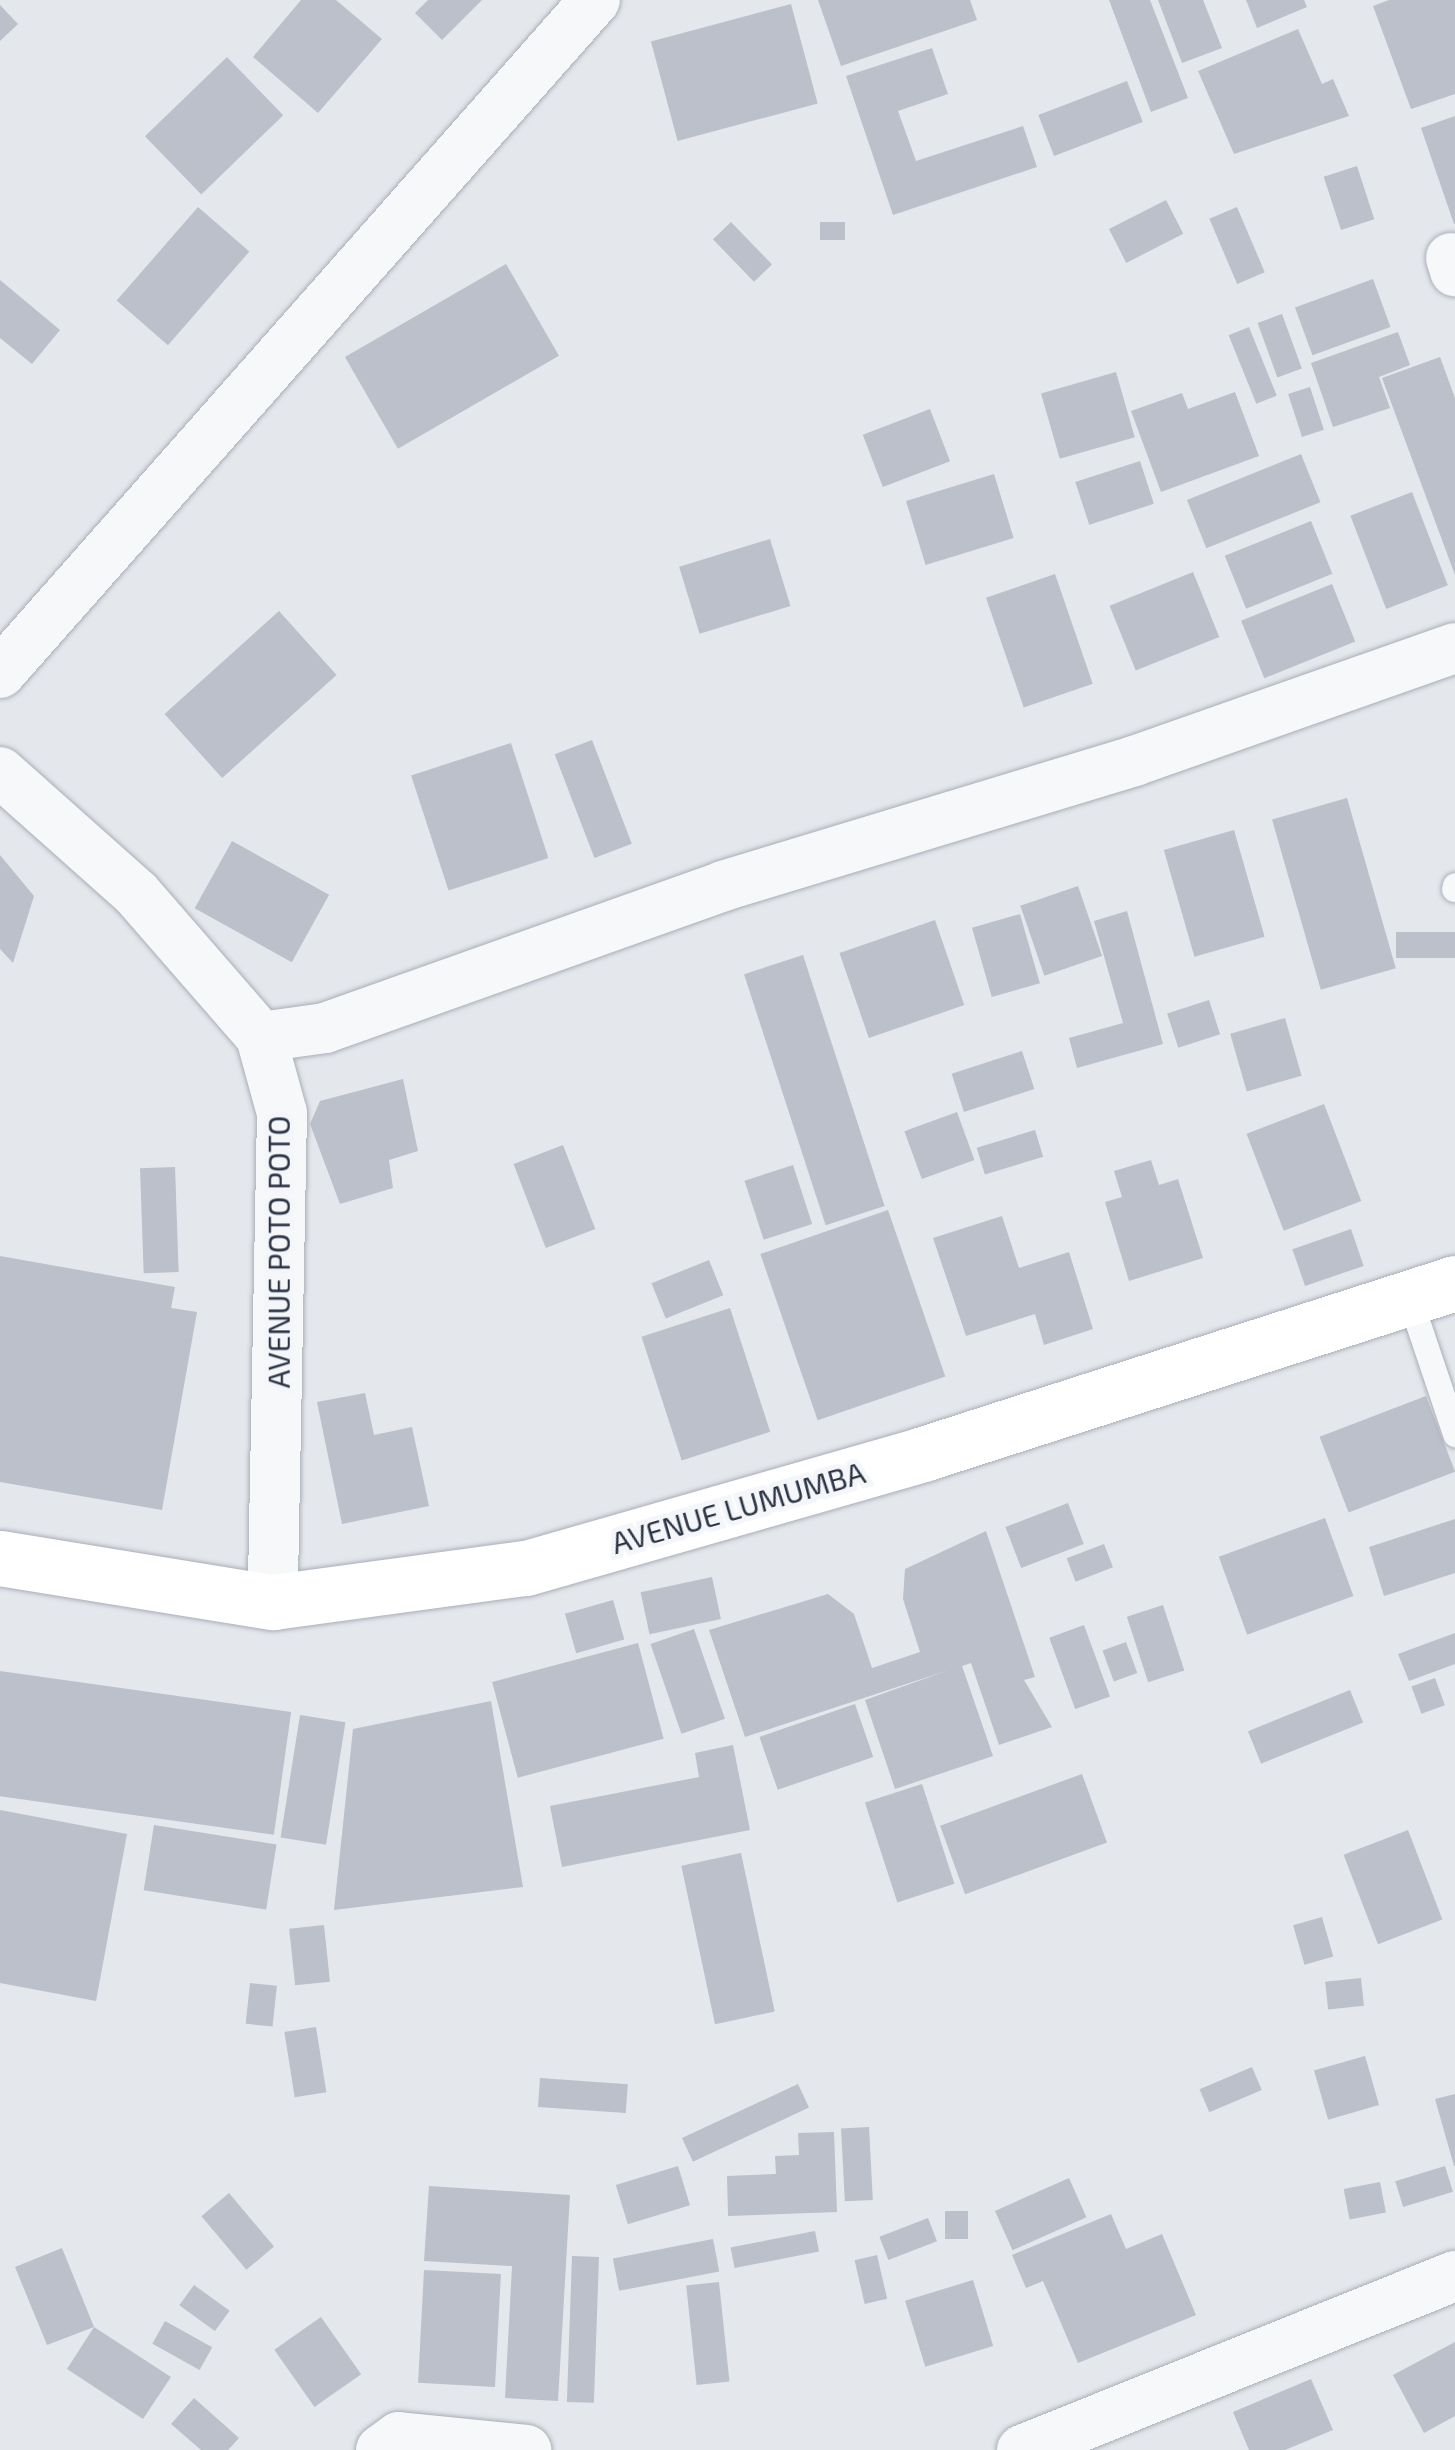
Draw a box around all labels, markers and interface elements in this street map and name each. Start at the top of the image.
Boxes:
street label: AVENUE POTO POTO [260,1116,296,1388]
street label: AVENUE LUMUMBA [607,1454,869,1560]

